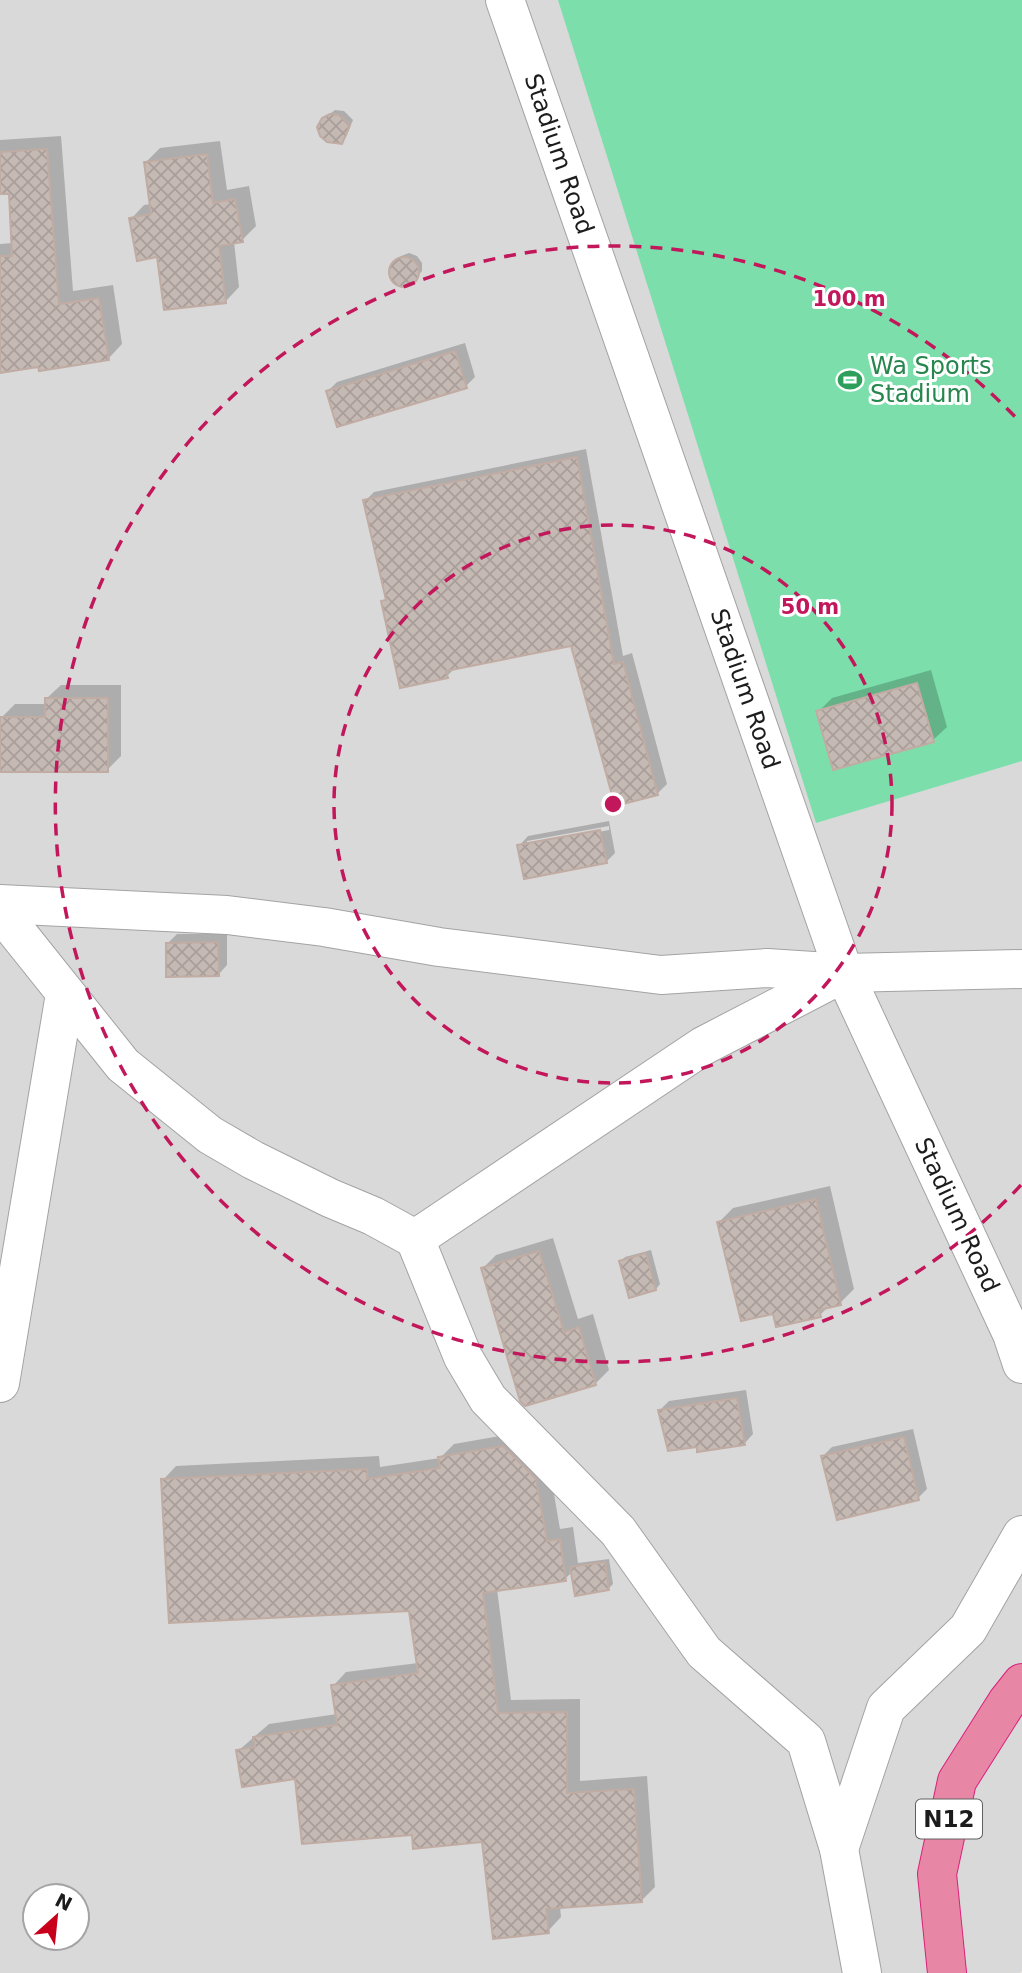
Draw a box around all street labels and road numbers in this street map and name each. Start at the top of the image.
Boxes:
street label: Stadium Road [518,70,600,238]
street label: Stadium Road [704,605,786,773]
street label: Stadium Road [909,1133,1005,1297]
road number: N12 [916,1800,982,1838]

